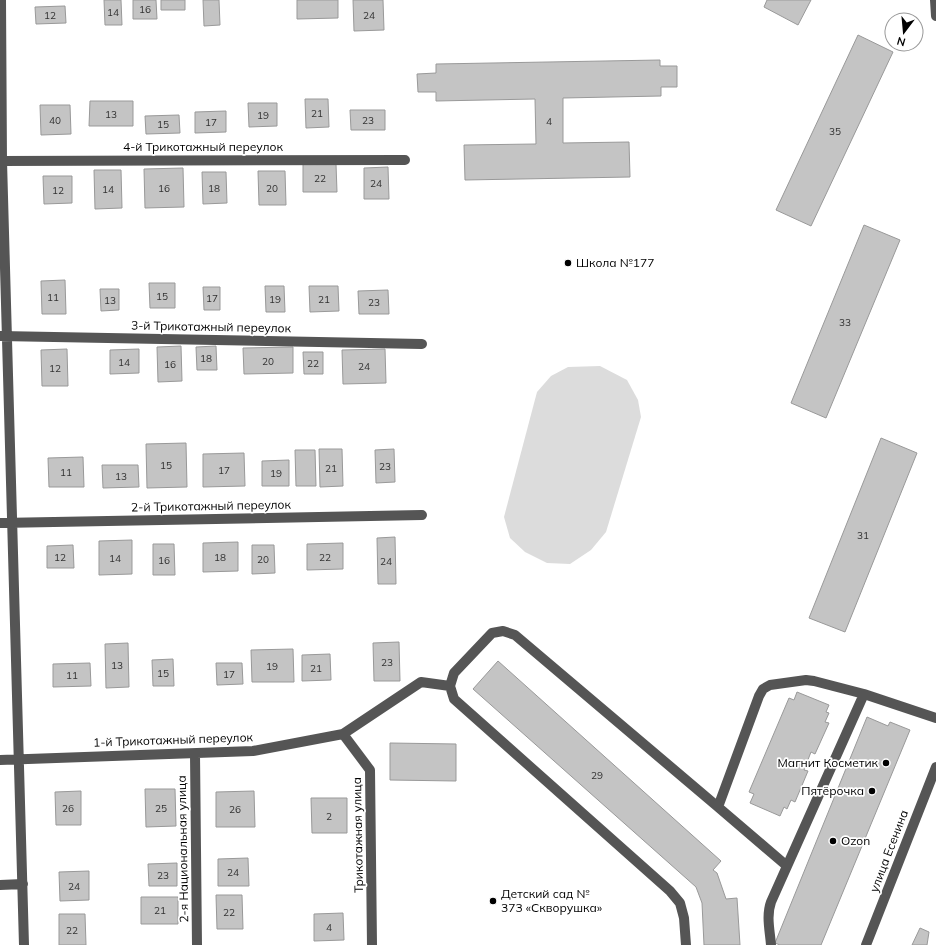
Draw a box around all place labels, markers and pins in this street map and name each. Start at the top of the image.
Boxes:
place label: Школа №177 [576,255,654,270]
marker: Школа №177 [563,258,573,268]
place label: Магнит Косметик [778,755,879,770]
marker: Магнит Косметик [881,758,891,768]
place label: Пятёрочка [801,783,864,798]
marker: Пятёрочка [867,786,877,796]
place label: Ozon [841,833,870,848]
marker: Ozon [828,836,838,846]
place label: Детский сад № 373 «Скворушка» [501,886,603,915]
marker: Детский сад № 373 «Скворушка» [488,896,498,906]

